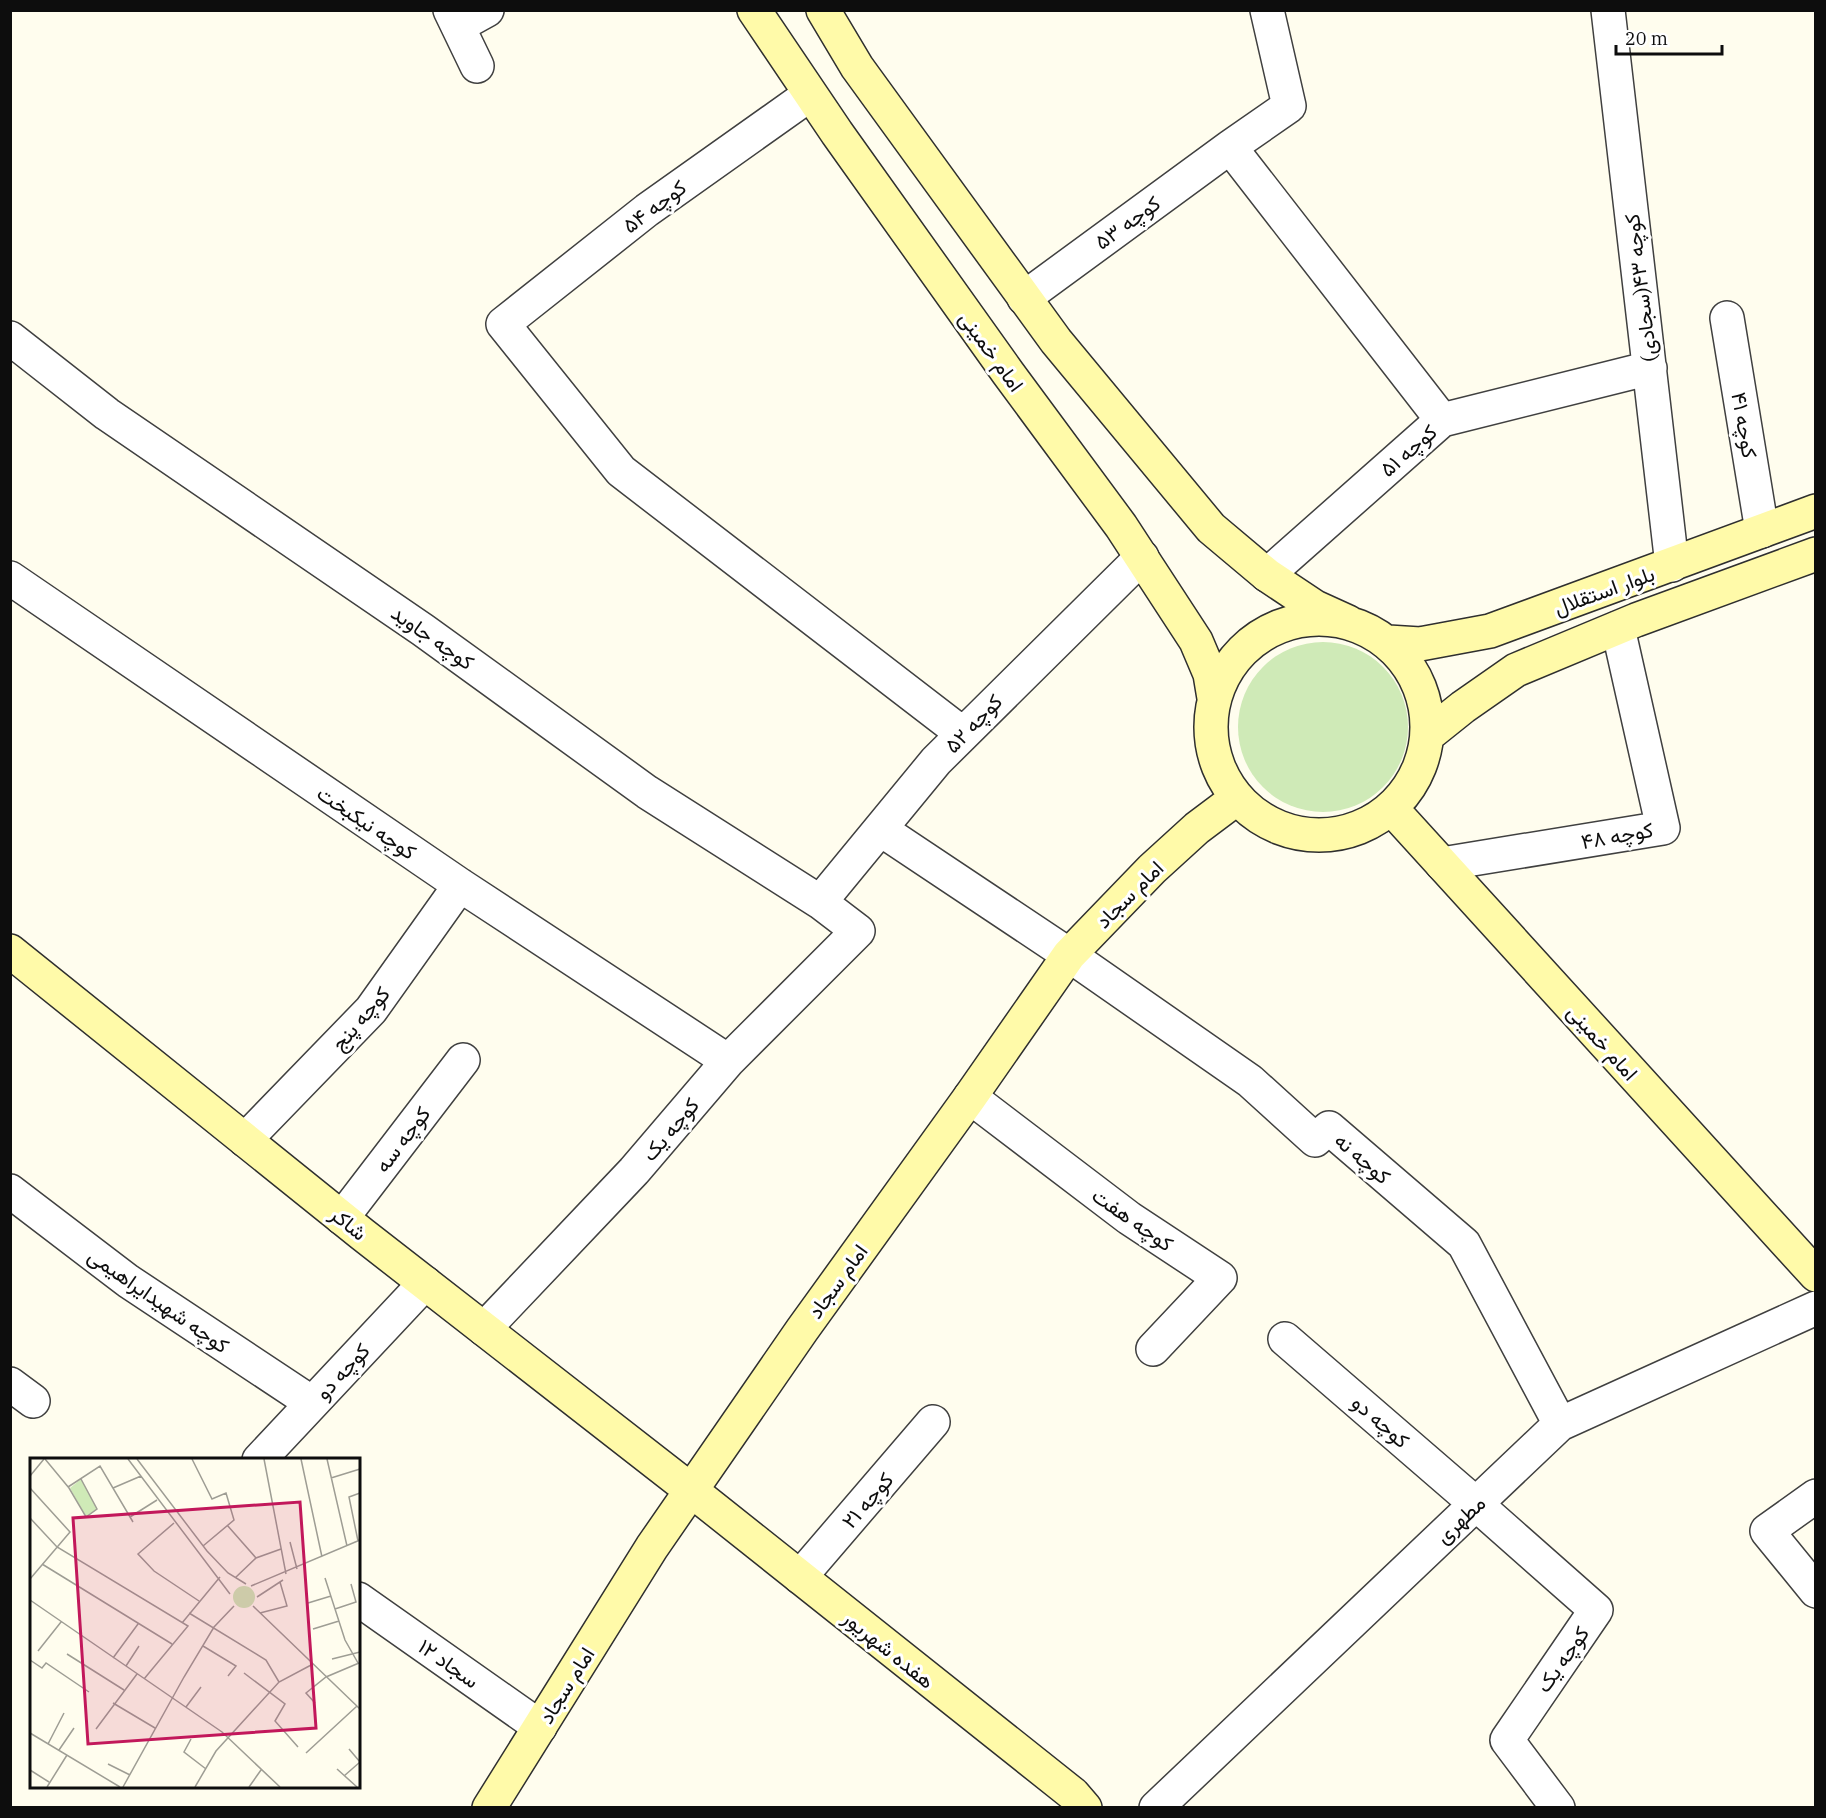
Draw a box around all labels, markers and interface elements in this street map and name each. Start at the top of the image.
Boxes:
scale bar [1616,18,1722,56]
text: 20 m [1625,27,1668,50]
street label: کوچه ۵۴ [616,173,692,240]
street label: کوچه ۵۳ [1089,189,1166,256]
street label: کوچه ۴۳(سجادی) [1617,212,1664,364]
street label: امام خمینی [952,305,1031,398]
street label: کوچه ۴۱ [1724,390,1765,460]
street label: کوچه ۵۱ [1374,417,1443,483]
street label: بلوار استقلال [1550,559,1658,621]
street label: کوچه جاوید [385,598,480,677]
street label: کوچه ۵۲ [938,687,1009,759]
street label: کوچه نیکبخت [311,779,422,866]
street label: کوچه ۴۸ [1579,815,1655,856]
street label: امام سجاد [1089,854,1170,935]
street label: کوچه پنج [324,980,396,1057]
street label: امام خمینی [1561,998,1645,1087]
street label: کوچه یک [635,1091,706,1167]
street label: کوچه سه [368,1100,437,1178]
street label: کوچه نه [1328,1126,1397,1191]
street label: کوچه هفت [1086,1181,1179,1258]
street label: شاکر [324,1199,373,1246]
street label: امام سجاد [801,1238,874,1324]
street label: کوچه شهیدایراهیمی [82,1241,235,1360]
street label: کوچه دو [309,1337,376,1406]
street label: کوچه دو [1346,1388,1416,1455]
inset map [30,1458,360,1788]
street label: کوچه ۲۱ [835,1466,900,1535]
street label: مطهری [1429,1489,1491,1549]
street label: هفده شهریور [837,1603,941,1695]
street label: کوچه یک [1529,1620,1596,1698]
street label: سجاد ۱۲ [413,1632,485,1694]
street label: امام سجاد [532,1641,601,1729]

